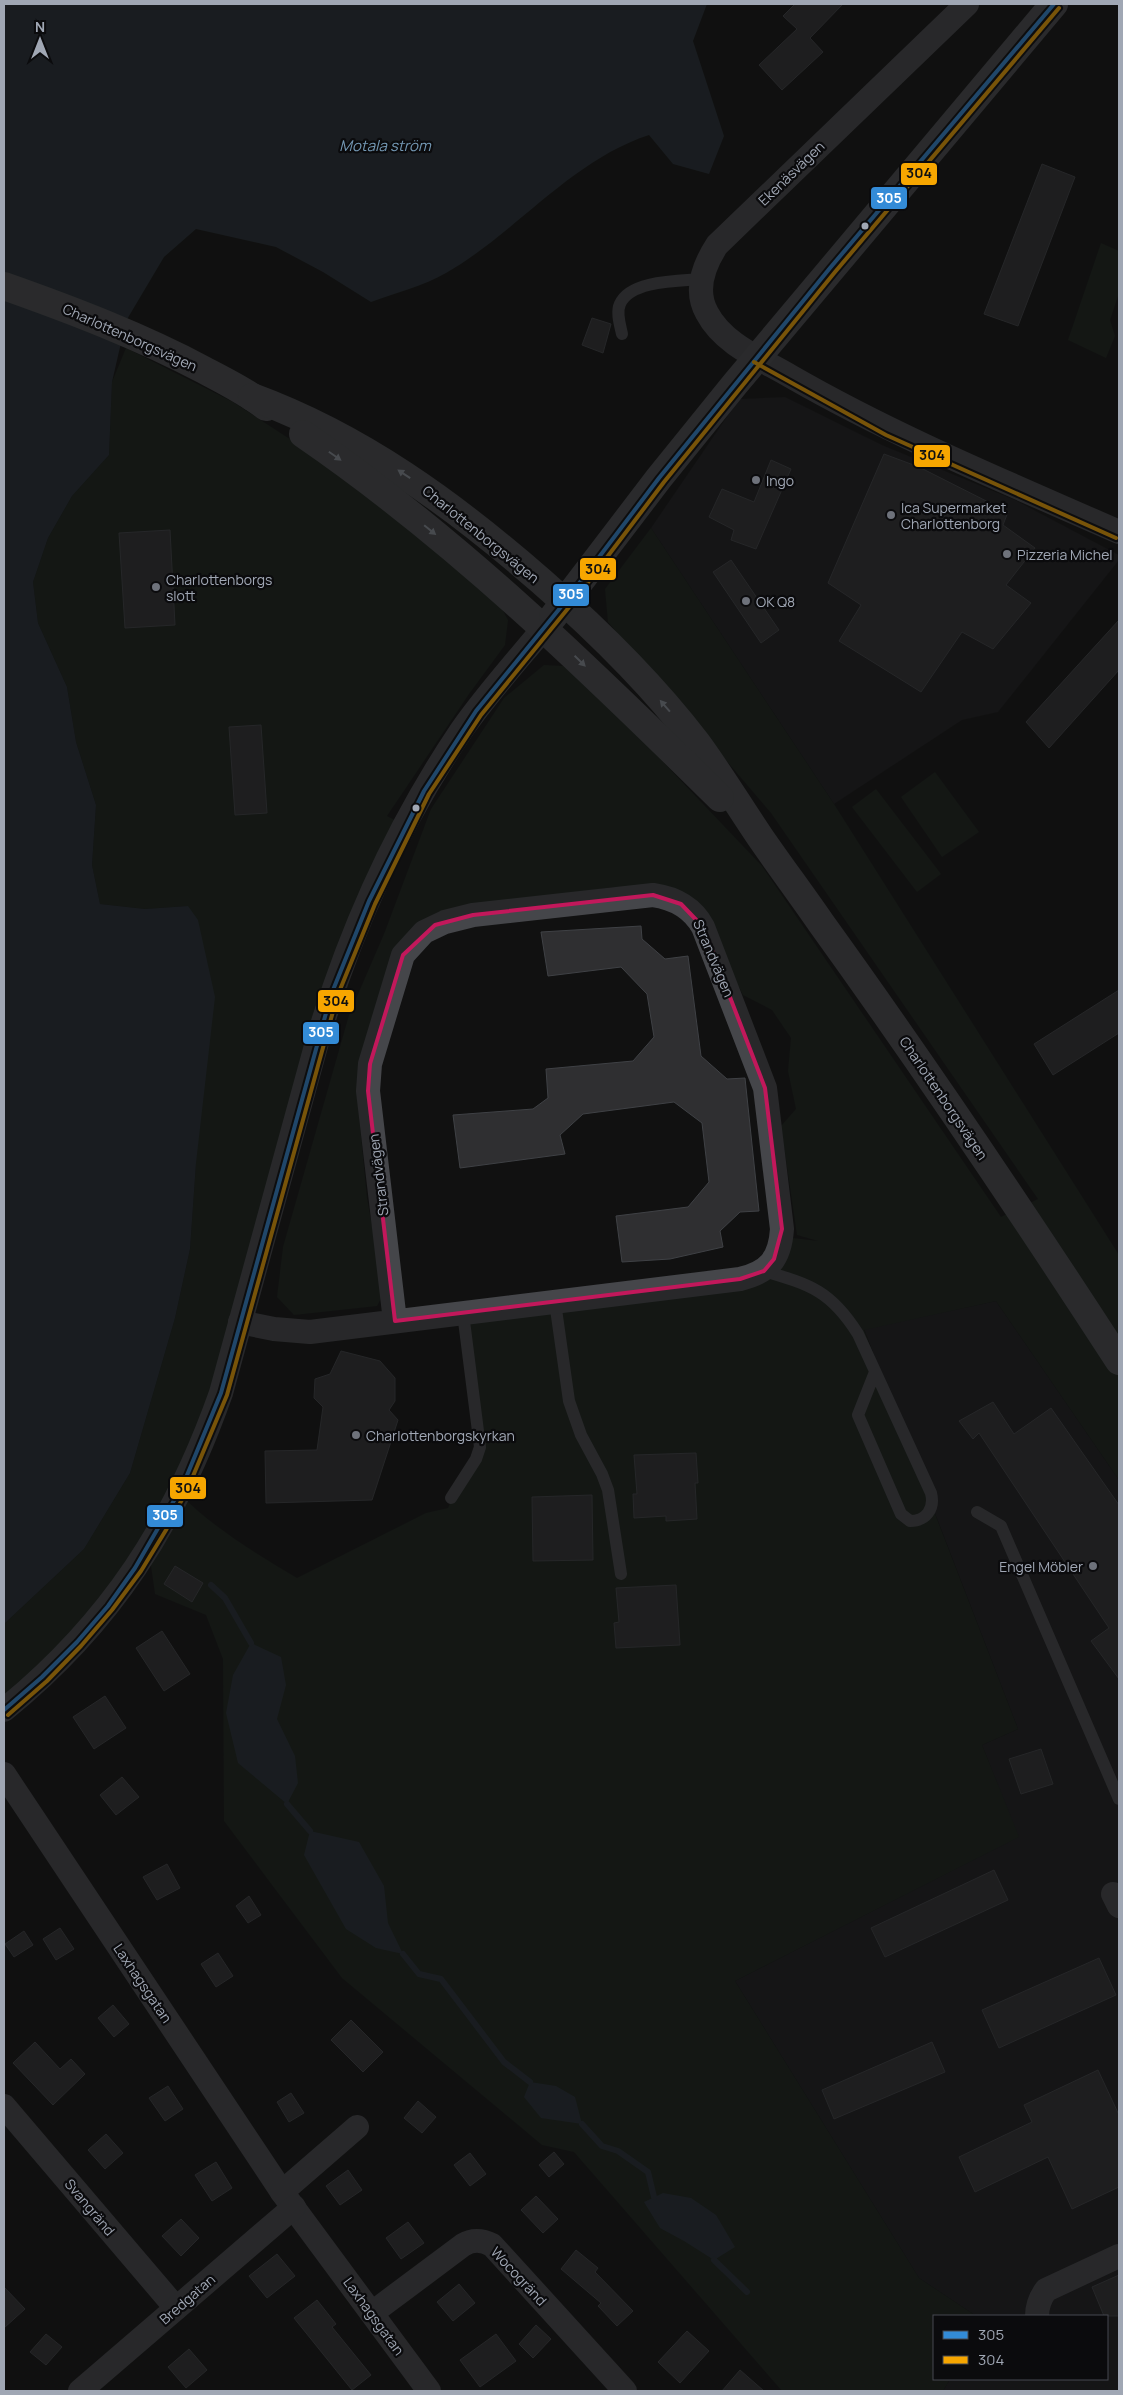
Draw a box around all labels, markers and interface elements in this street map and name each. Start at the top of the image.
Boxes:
north arrow [15,15,65,65]
text: N [35,17,45,36]
water label: Motala ström [339,135,432,156]
street label: Ekenäsvägen [754,137,828,209]
line badge: 304 [900,162,938,186]
text: 304 [906,163,932,182]
line badge: 305 [870,186,908,210]
text: 305 [876,188,902,207]
unlabelled marker [860,221,870,231]
street label: Charlottenborgsvägen [60,299,200,375]
line badge: 304 [913,444,951,468]
text: 304 [919,445,945,464]
one-way arrow [328,451,341,461]
one-way arrow [397,469,411,479]
place label: Ingo [766,471,794,490]
marker: Ingo [750,474,762,486]
street label: Charlottenborgsvägen [419,481,543,587]
place label: Ica Supermarket Charlottenborg [901,498,1007,533]
marker: Ica Supermarket Charlottenborg [885,509,897,521]
one-way arrow [424,524,436,536]
place label: Pizzeria Michel [1017,545,1113,564]
marker: Pizzeria Michel [1001,548,1013,560]
line badge: 304 [579,557,617,581]
text: 304 [585,559,611,578]
place label: Charlottenborgs slott [166,570,272,605]
marker: Charlottenborgs slott [150,581,162,593]
line badge: 305 [552,583,590,607]
text: 305 [558,584,584,603]
place label: OK Q8 [756,592,795,611]
marker: OK Q8 [740,595,752,607]
one-way arrow [573,655,585,667]
one-way arrow [660,700,671,712]
unlabelled marker [411,803,421,813]
street label: Strandvägen [689,916,739,1000]
line badge: 304 [317,989,355,1013]
text: 304 [323,991,349,1010]
line badge: 305 [302,1021,340,1045]
text: 305 [308,1022,334,1041]
street label: Charlottenborgsvägen [896,1033,992,1163]
street label: Strandvägen [364,1133,392,1217]
place label: Charlottenborgskyrkan [366,1426,515,1445]
marker: Charlottenborgskyrkan [350,1429,362,1441]
line badge: 304 [169,1476,207,1500]
text: 304 [175,1478,201,1497]
line badge: 305 [146,1504,184,1528]
text: 305 [152,1505,178,1524]
place label: Engel Möbler [999,1557,1083,1576]
marker: Engel Möbler [1087,1560,1099,1572]
street label: Laxhagsgatan [109,1940,177,2026]
street label: Svangränd [61,2175,119,2239]
street label: Wocogränd [487,2243,551,2309]
street label: Bredgatan [155,2270,219,2328]
street label: Laxhagsgatan [339,2273,409,2359]
legend [933,2315,1108,2380]
text: 305 [978,2324,1004,2345]
text: 304 [978,2349,1004,2370]

